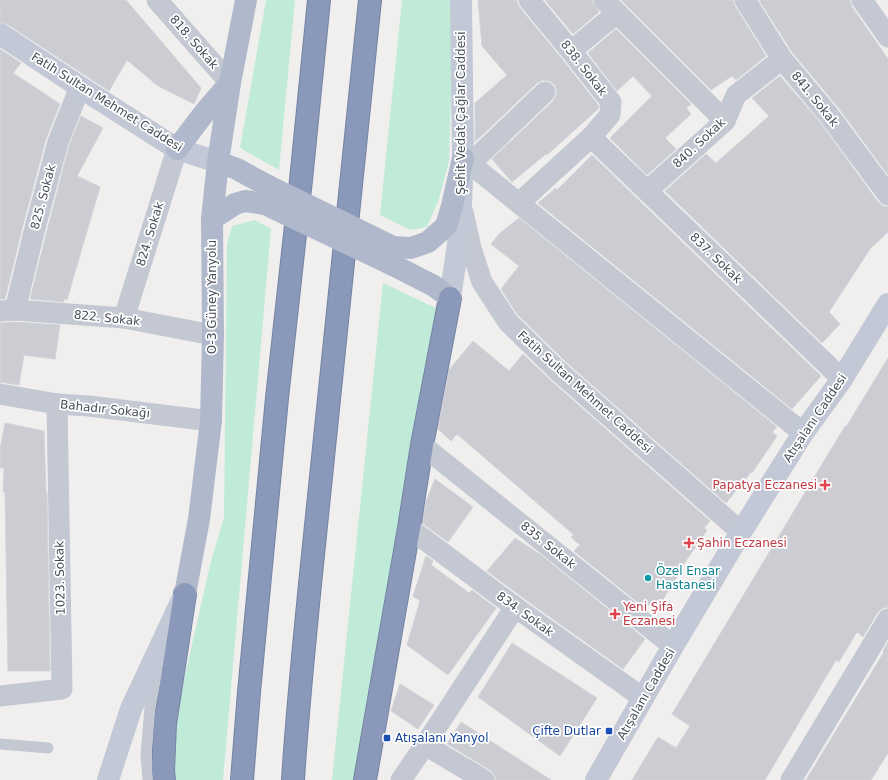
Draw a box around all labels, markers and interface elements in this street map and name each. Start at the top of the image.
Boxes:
street label: 818. Sokak [167,12,221,72]
street label: Şehit Vedat Çağlar Caddesi [454,31,468,195]
street label: 838. Sokak [558,37,610,99]
street label: Fatih Sultan Mehmet Caddesi [29,50,185,154]
street label: 841. Sokak [789,69,841,129]
street label: 840. Sokak [670,115,728,171]
street label: 825. Sokak [28,163,58,231]
street label: 824. Sokak [134,200,166,268]
street label: 837. Sokak [687,230,745,286]
street label: O-3 Güney Yanyolu [205,240,219,354]
street label: 822. Sokak [73,308,141,328]
street label: Fatih Sultan Mehmet Caddesi [515,328,655,456]
street label: Atışalanı Caddesi [780,371,850,465]
street label: Bahadır Sokağı [59,397,151,421]
place label: Papatya Eczanesi [713,478,817,492]
marker: Papatya Eczanesi [820,480,830,490]
street label: 835. Sokak [518,519,578,571]
place label: Şahin Eczanesi [697,536,787,550]
marker: Şahin Eczanesi [684,538,694,548]
street label: 1023. Sokak [52,541,68,615]
place label: Özel Ensar Hastanesi [656,562,720,592]
marker: Özel Ensar Hastanesi [643,573,653,583]
street label: 834. Sokak [494,589,556,639]
place label: Yeni Şifa Eczanesi [622,600,675,628]
marker: Yeni Şifa Eczanesi [610,609,620,619]
street label: Atışalanı Caddesi [614,646,678,742]
place label: Çifte Dutlar [532,724,601,738]
marker: Çifte Dutlar [604,726,614,736]
place label: Atışalanı Yanyol [395,731,489,745]
marker: Atışalanı Yanyol [382,733,392,743]

